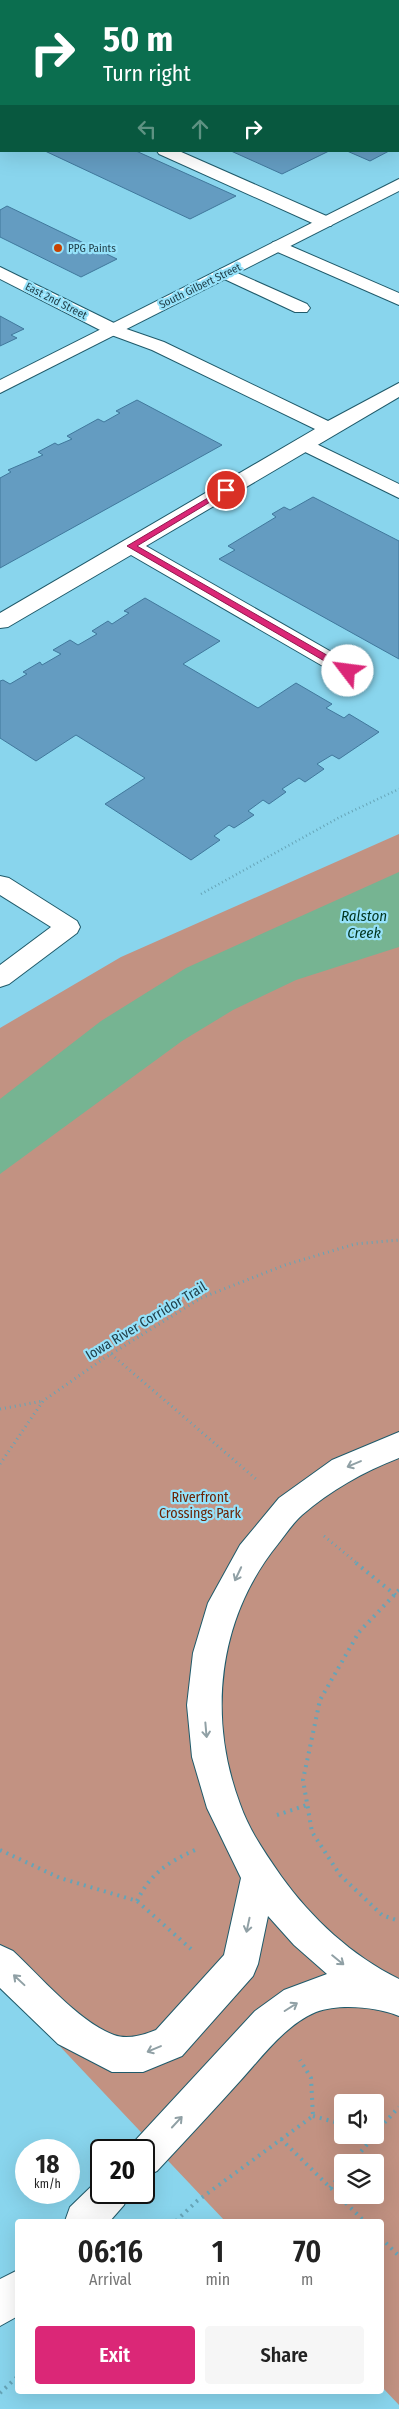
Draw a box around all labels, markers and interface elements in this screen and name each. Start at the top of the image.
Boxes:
text: 50 m [103,18,173,60]
icon: right [20,20,85,85]
text: Turn right [103,60,191,87]
icon: left [133,115,161,143]
icon: ahead [186,115,214,143]
icon: right [239,115,267,143]
marker: PPG Paints [52,242,64,254]
place label: PPG Paints [68,242,116,255]
street label: South Gilbert Street [157,260,243,311]
street label: East 2nd Street [23,280,89,322]
pin [205,469,247,511]
icon: arrive [212,476,240,504]
position arrow [321,644,373,696]
water label: Ralston Creek [341,907,387,942]
street label: Iowa River Corridor Trail [83,1278,210,1364]
one-way arrow [347,1460,362,1470]
park label: Riverfront Crossings Park [159,1489,242,1522]
one-way arrow [233,1566,242,1581]
one-way arrow [202,1722,211,1738]
one-way arrow [243,1917,252,1933]
one-way arrow [331,1954,344,1965]
one-way arrow [12,1974,25,1986]
one-way arrow [283,2001,297,2011]
one-way arrow [147,2045,162,2055]
map controls [334,2094,384,2204]
button: sound [334,2094,384,2144]
one-way arrow [171,2116,183,2129]
speed limit sign: 20 [90,2139,155,2204]
text: 18 [36,2150,59,2180]
button: layers [334,2154,384,2204]
text: km/h [34,2177,61,2191]
text: 06:16 [78,2234,143,2270]
text: 1 [212,2234,224,2270]
text: 70 [293,2234,321,2270]
text: Arrival [89,2270,131,2289]
text: min [206,2270,230,2289]
text: m [301,2270,313,2289]
button: Exit [35,2326,195,2384]
button: Share [205,2326,364,2384]

